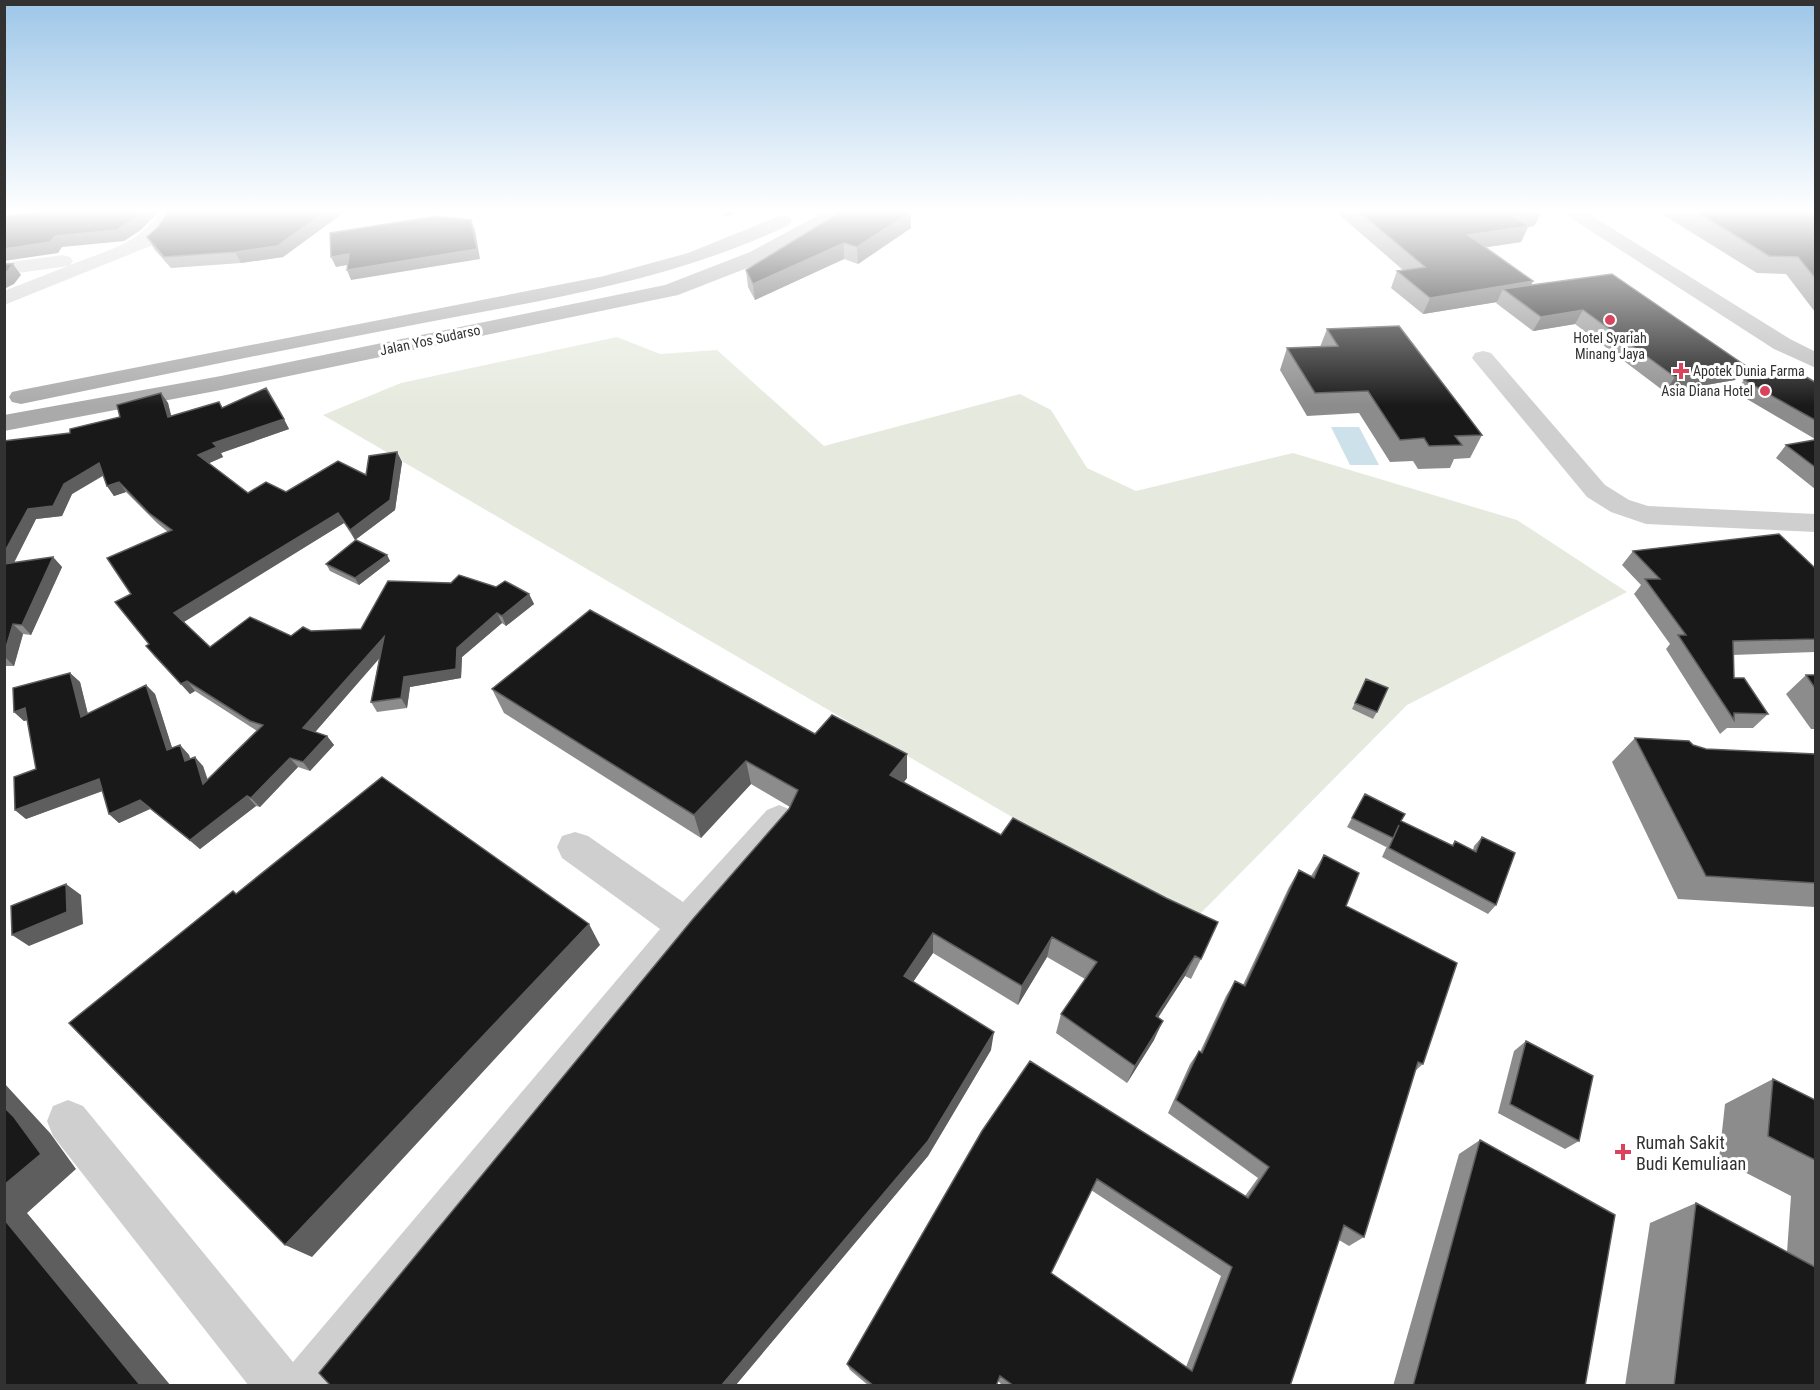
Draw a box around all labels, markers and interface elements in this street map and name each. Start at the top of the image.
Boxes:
marker: Hotel Syariah Minang Jaya [1603,313,1617,327]
street label: Jalan Yos Sudarso [378,322,482,358]
place label: Hotel Syariah Minang Jaya [1573,330,1647,362]
place label: Apotek Dunia Farma [1693,363,1805,379]
marker: Apotek Dunia Farma [1674,364,1688,378]
place label: Asia Diana Hotel [1661,383,1753,399]
marker: Asia Diana Hotel [1758,384,1772,398]
place label: Rumah Sakit Budi Kemuliaan [1636,1132,1746,1174]
marker: Rumah Sakit Budi Kemuliaan [1614,1143,1632,1161]

